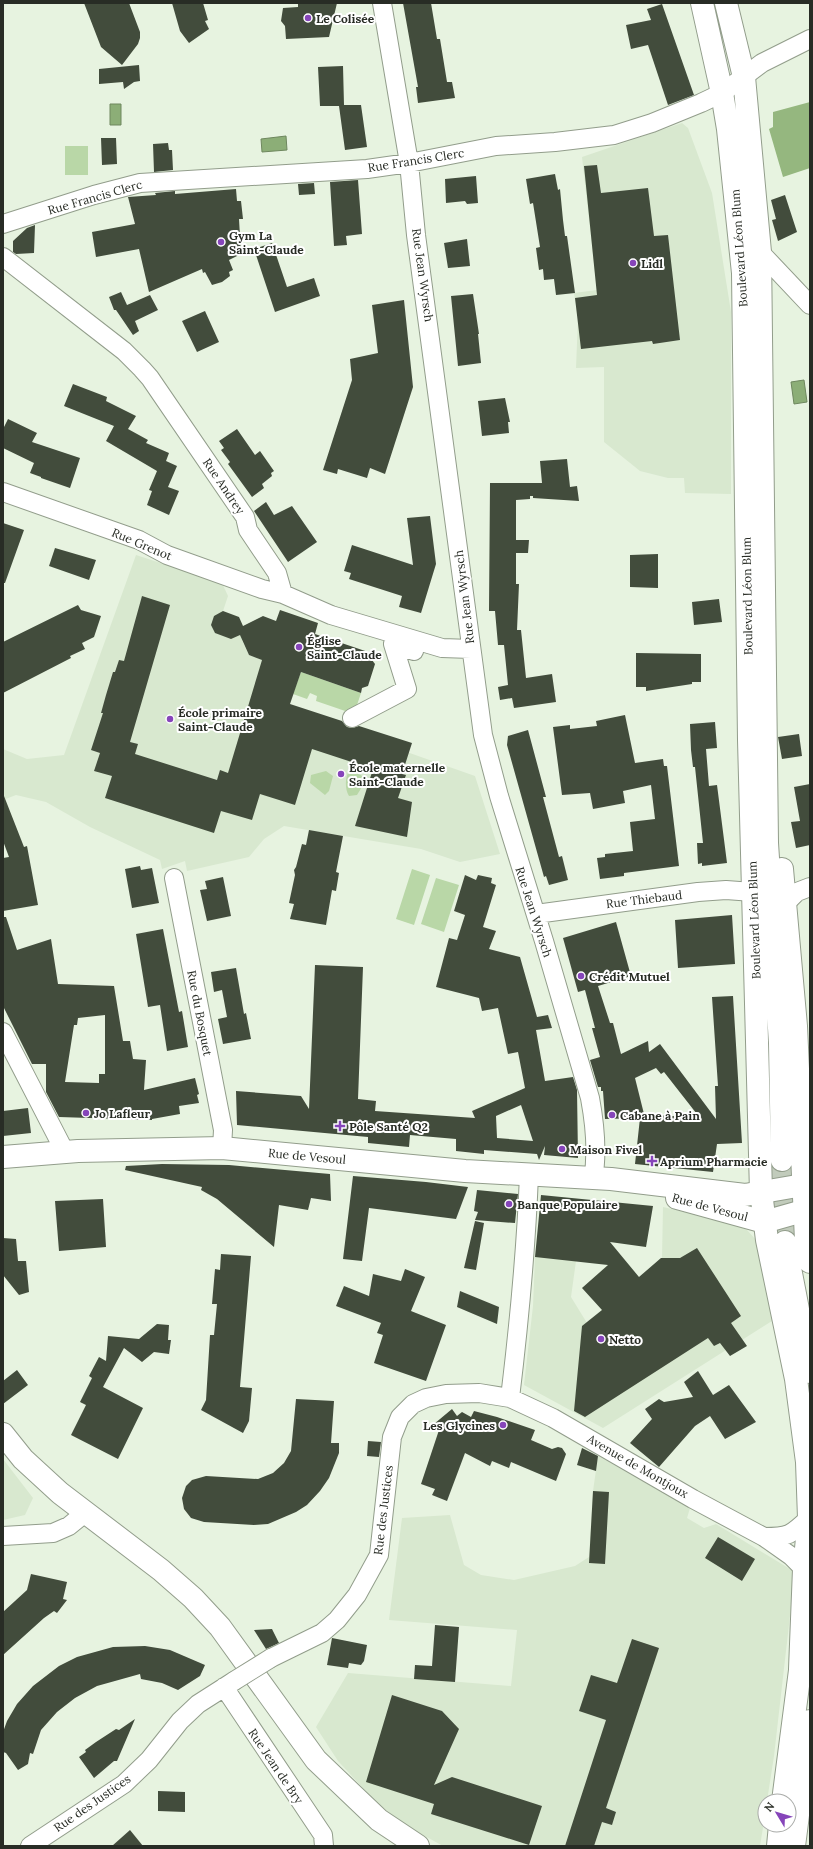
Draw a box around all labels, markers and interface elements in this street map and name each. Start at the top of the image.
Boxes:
place label: Le Colisée [316,11,375,26]
marker: Le Colisée [303,13,313,23]
street label: Rue Francis Clerc [367,145,465,175]
street label: Rue Francis Clerc [46,176,144,218]
street label: Boulevard Léon Blum [727,188,751,308]
street label: Rue Jean Wyrsch [409,227,437,323]
place label: Gym La Saint-Claude [229,228,304,257]
marker: Gym La Saint-Claude [216,237,226,247]
place label: Lidl [641,256,663,271]
marker: Lidl [628,258,638,268]
street label: Rue Andrey [200,455,249,517]
street label: Rue Grenot [110,525,175,564]
street label: Boulevard Léon Blum [738,536,756,655]
street label: Rue Jean Wyrsch [451,549,477,645]
place label: Église Saint-Claude [307,633,382,662]
marker: Église Saint-Claude [294,642,304,652]
place label: École primaire Saint-Claude [178,705,263,734]
marker: École primaire Saint-Claude [165,714,175,724]
place label: École maternelle Saint-Claude [349,760,446,789]
marker: École maternelle Saint-Claude [336,769,346,779]
street label: Boulevard Léon Blum [744,860,764,979]
street label: Rue Jean Wyrsch [512,865,556,959]
street label: Rue Thiebaud [605,887,683,911]
street label: Rue du Bosquet [184,969,216,1057]
place label: Crédit Mutuel [589,969,670,984]
marker: Crédit Mutuel [576,971,586,981]
place label: Jo Lafleur [94,1106,151,1121]
marker: Jo Lafleur [81,1108,91,1118]
place label: Cabane à Pain [620,1108,700,1123]
marker: Cabane à Pain [607,1110,617,1120]
place label: Pôle Santé Q2 [349,1119,428,1134]
marker: Pôle Santé Q2 [334,1120,346,1132]
place label: Maison Fivel [570,1142,643,1157]
marker: Maison Fivel [557,1144,567,1154]
street label: Rue de Vesoul [267,1145,347,1167]
place label: Aprium Pharmacie [660,1154,768,1169]
marker: Aprium Pharmacie [647,1156,657,1166]
street label: Rue de Vesoul [670,1190,750,1224]
place label: Banque Populaire [517,1197,618,1212]
marker: Banque Populaire [504,1199,514,1209]
place label: Netto [609,1332,641,1347]
marker: Netto [596,1334,606,1344]
place label: Les Glycines [423,1418,495,1433]
marker: Les Glycines [498,1420,508,1430]
street label: Avenue de Montjoux [584,1430,692,1501]
street label: Rue des Justices [370,1464,396,1556]
street label: Rue Jean de Bry [245,1725,307,1807]
street label: Rue des Justices [51,1771,134,1835]
north arrow [757,1793,797,1833]
text: N [761,1799,778,1815]

